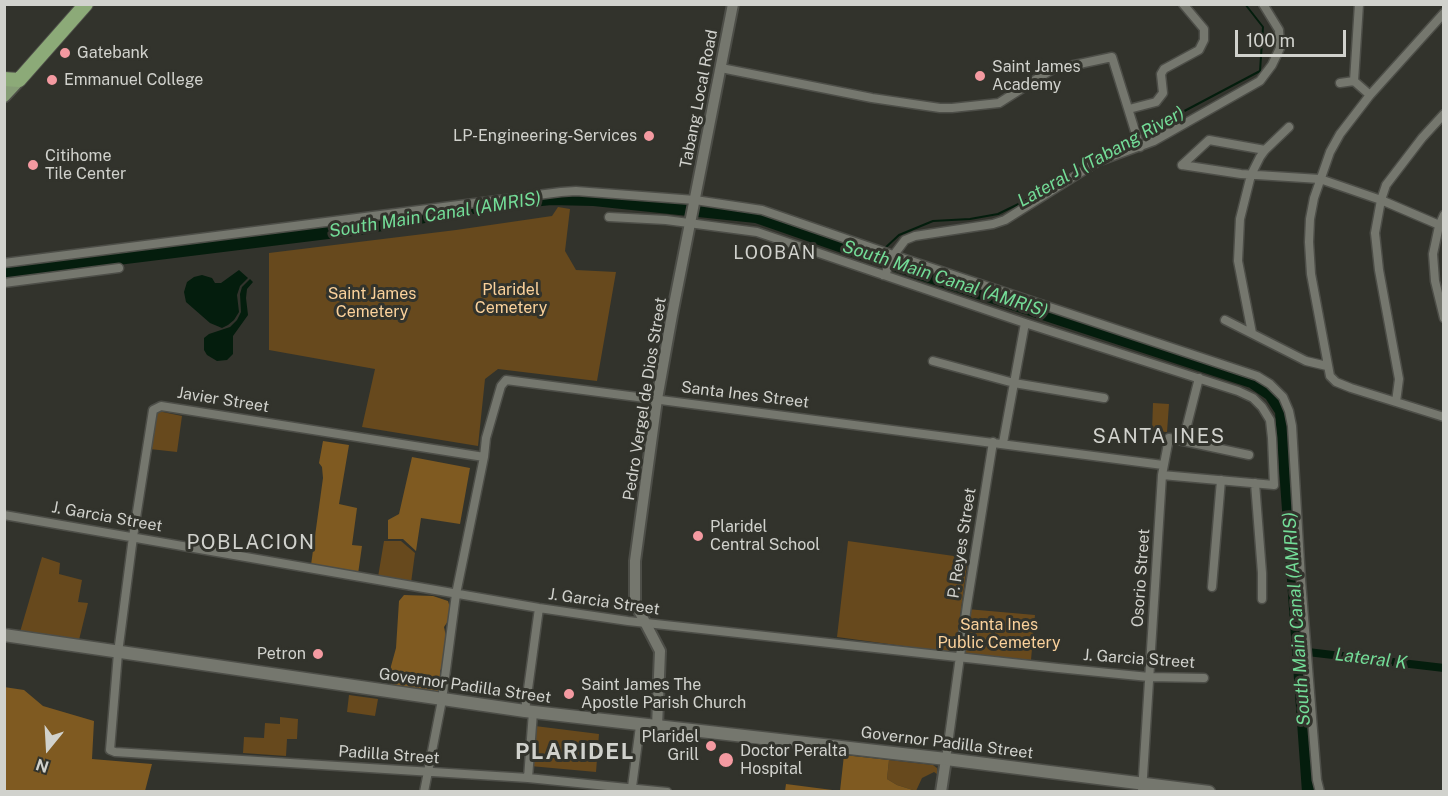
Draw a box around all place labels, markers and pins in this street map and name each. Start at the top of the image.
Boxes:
place label: Gatebank [77,43,149,63]
marker: Gatebank [58,46,72,60]
place label: Saint James Academy [992,57,1081,95]
marker: Saint James Academy [973,69,987,83]
place label: Emmanuel College [64,70,203,90]
marker: Emmanuel College [45,73,59,87]
place label: LP-Engineering-Services [453,126,637,146]
marker: LP-Engineering-Services [642,129,656,143]
place label: Citihome Tile Center [45,146,126,184]
marker: Citihome Tile Center [26,158,40,172]
place label: Plaridel Central School [710,517,820,555]
marker: Plaridel Central School [691,529,705,543]
place label: Petron [257,644,306,664]
marker: Petron [311,647,325,661]
place label: Saint James The Apostle Parish Church [581,675,746,713]
marker: Saint James The Apostle Parish Church [562,687,576,701]
place label: Plaridel Grill [642,727,699,765]
marker: Plaridel Grill [704,739,718,753]
place label: Doctor Peralta Hospital [740,741,847,779]
marker: Doctor Peralta Hospital [717,751,735,769]

